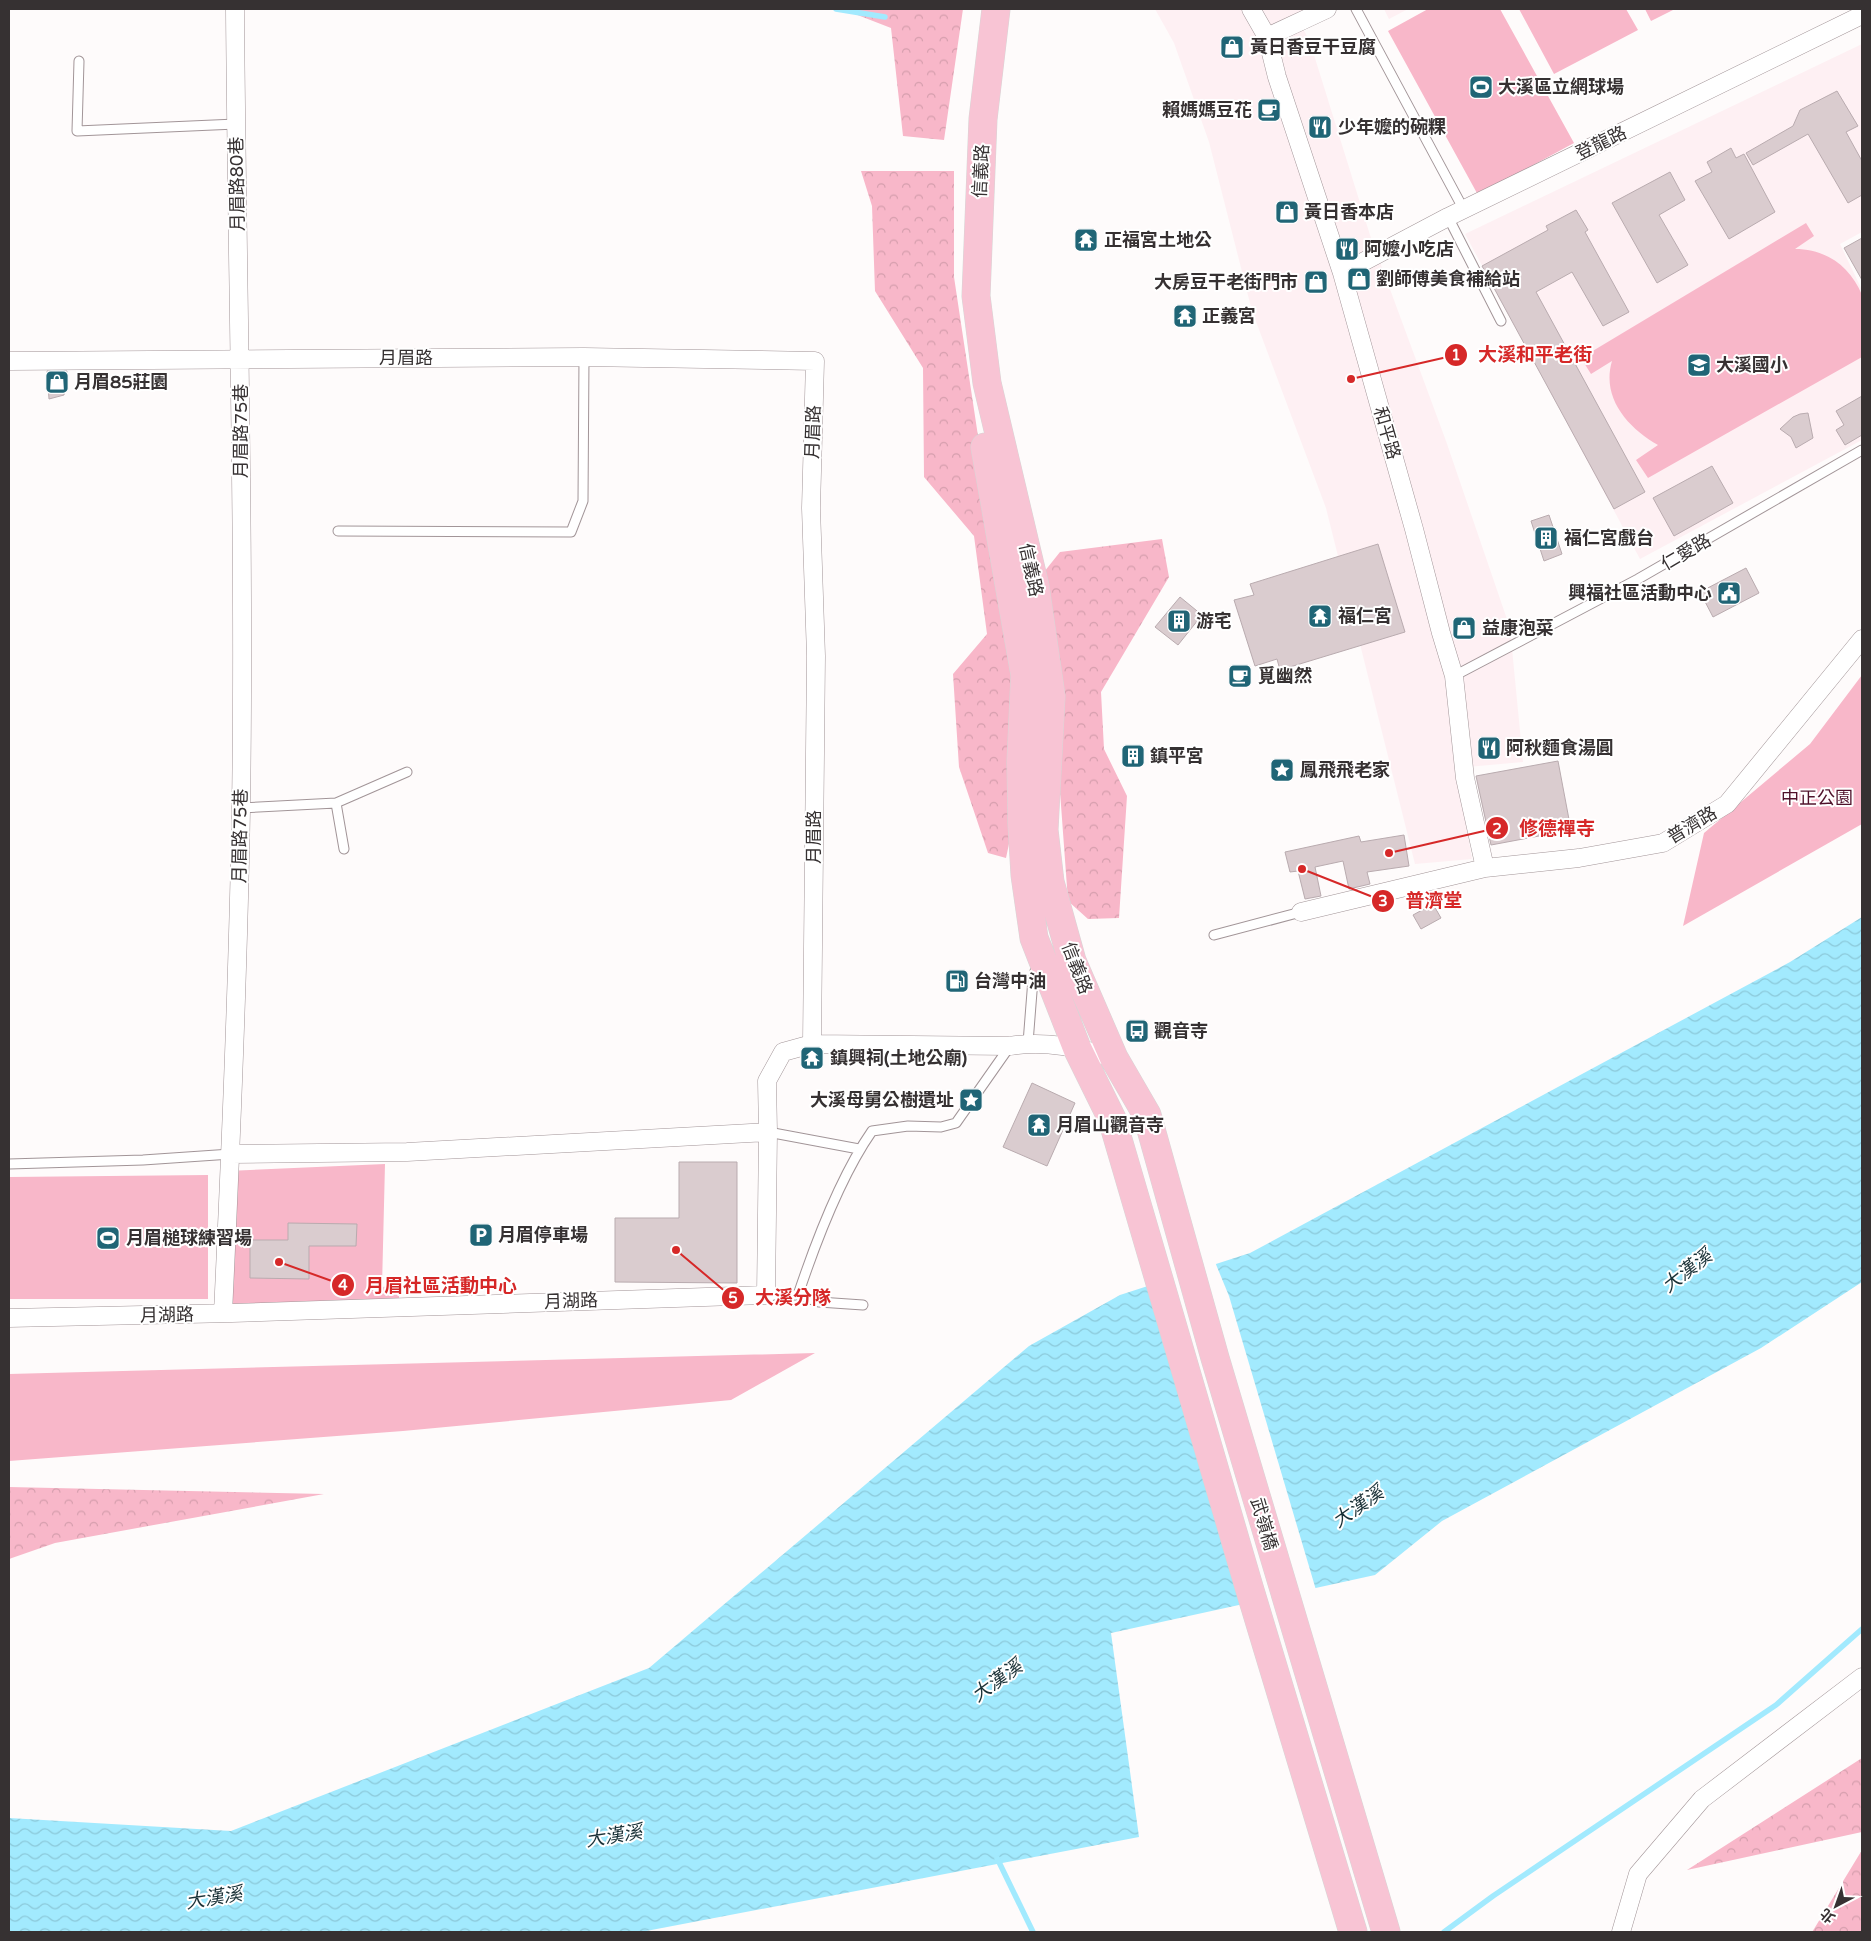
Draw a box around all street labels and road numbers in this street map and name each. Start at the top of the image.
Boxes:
street label: 登龍路 [1572,121,1630,165]
street label: 月眉路80巷 [225,137,249,231]
street label: 信義路 [969,143,993,199]
street label: 月眉路 [379,347,433,369]
street label: 月眉路75巷 [230,384,252,478]
street label: 和平路 [1369,404,1405,462]
street label: 月眉路 [801,405,825,459]
street label: 仁愛路 [1657,529,1715,575]
street label: 信義路 [1015,541,1047,599]
street label: 月眉路75巷 [228,789,252,883]
street label: 普濟路 [1663,802,1721,848]
street label: 月眉路 [803,810,825,864]
street label: 信義路 [1057,939,1097,997]
street label: 月湖路 [544,1289,598,1313]
street label: 月湖路 [140,1304,194,1326]
street label: 武嶺橋 [1246,1495,1282,1553]

